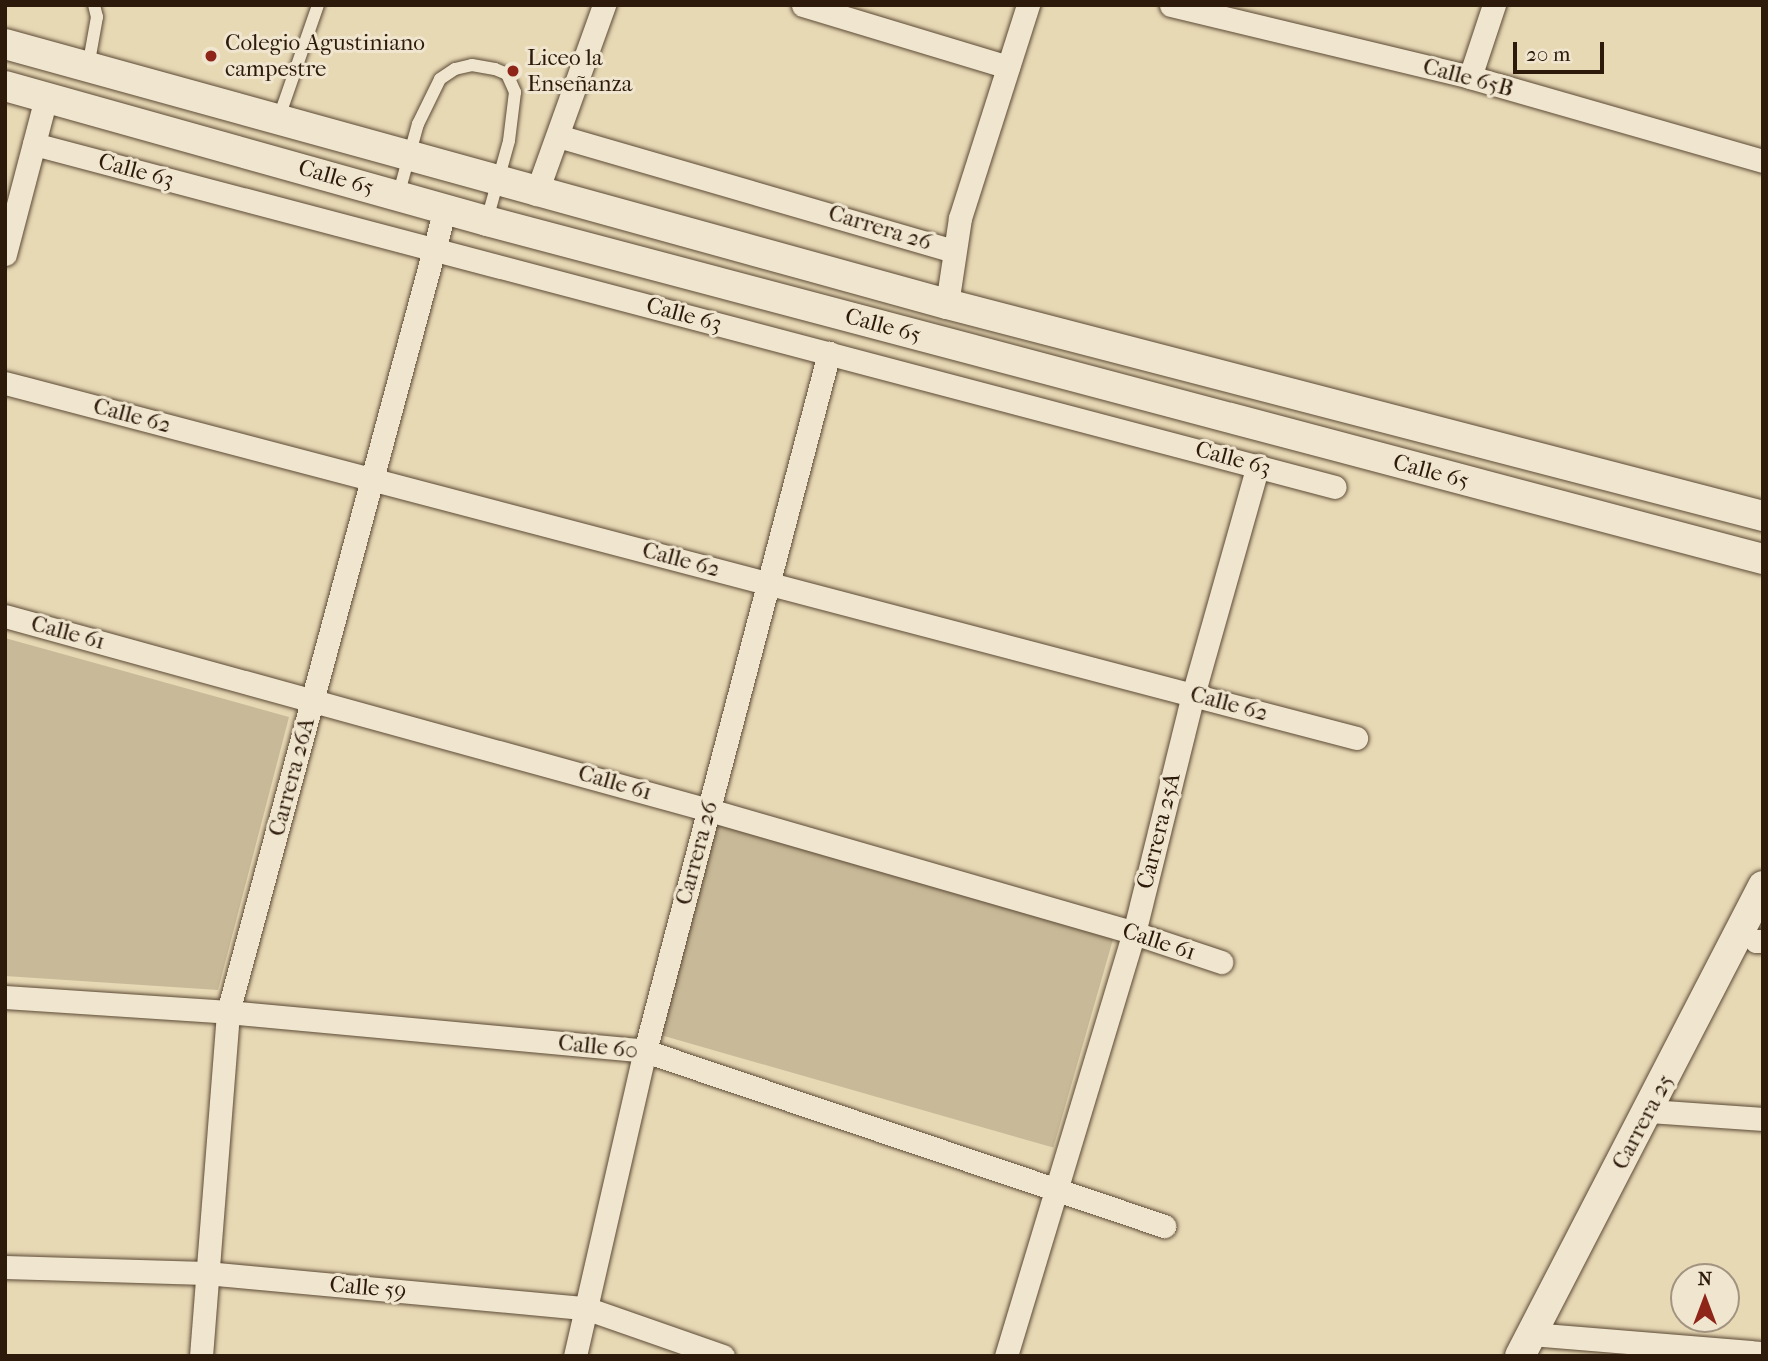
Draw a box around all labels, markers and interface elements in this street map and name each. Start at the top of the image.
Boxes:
scale bar [1516,28,1607,72]
place label: Colegio Agustiniano campestre [225,29,425,83]
text: 20 m [1526,42,1570,66]
place label: Liceo la Enseñanza [527,44,632,98]
marker: Colegio Agustiniano campestre [203,48,219,64]
street label: Calle 65B [1420,53,1516,103]
marker: Liceo la Enseñanza [505,63,521,79]
street label: Calle 63 [95,148,177,194]
street label: Calle 65 [295,154,377,202]
street label: Carrera 26 [825,199,935,257]
street label: Calle 63 [643,292,725,338]
street label: Calle 65 [842,303,924,349]
street label: Calle 62 [90,392,174,440]
street label: Calle 63 [1192,436,1274,482]
street label: Calle 65 [1390,449,1472,495]
street label: Calle 62 [639,536,723,584]
street label: Calle 61 [28,610,108,656]
street label: Calle 62 [1187,680,1271,728]
street label: Carrera 26A [263,715,321,839]
street label: Calle 61 [575,759,655,807]
street label: Carrera 25A [1131,770,1187,892]
street label: Carrera 26 [670,798,724,908]
street label: Calle 61 [1119,917,1199,967]
street label: Calle 60 [557,1029,639,1065]
street label: Carrera 25 [1606,1070,1680,1174]
north arrow [1670,1263,1740,1333]
text: N [1698,1268,1712,1290]
street label: Calle 59 [328,1271,408,1305]

